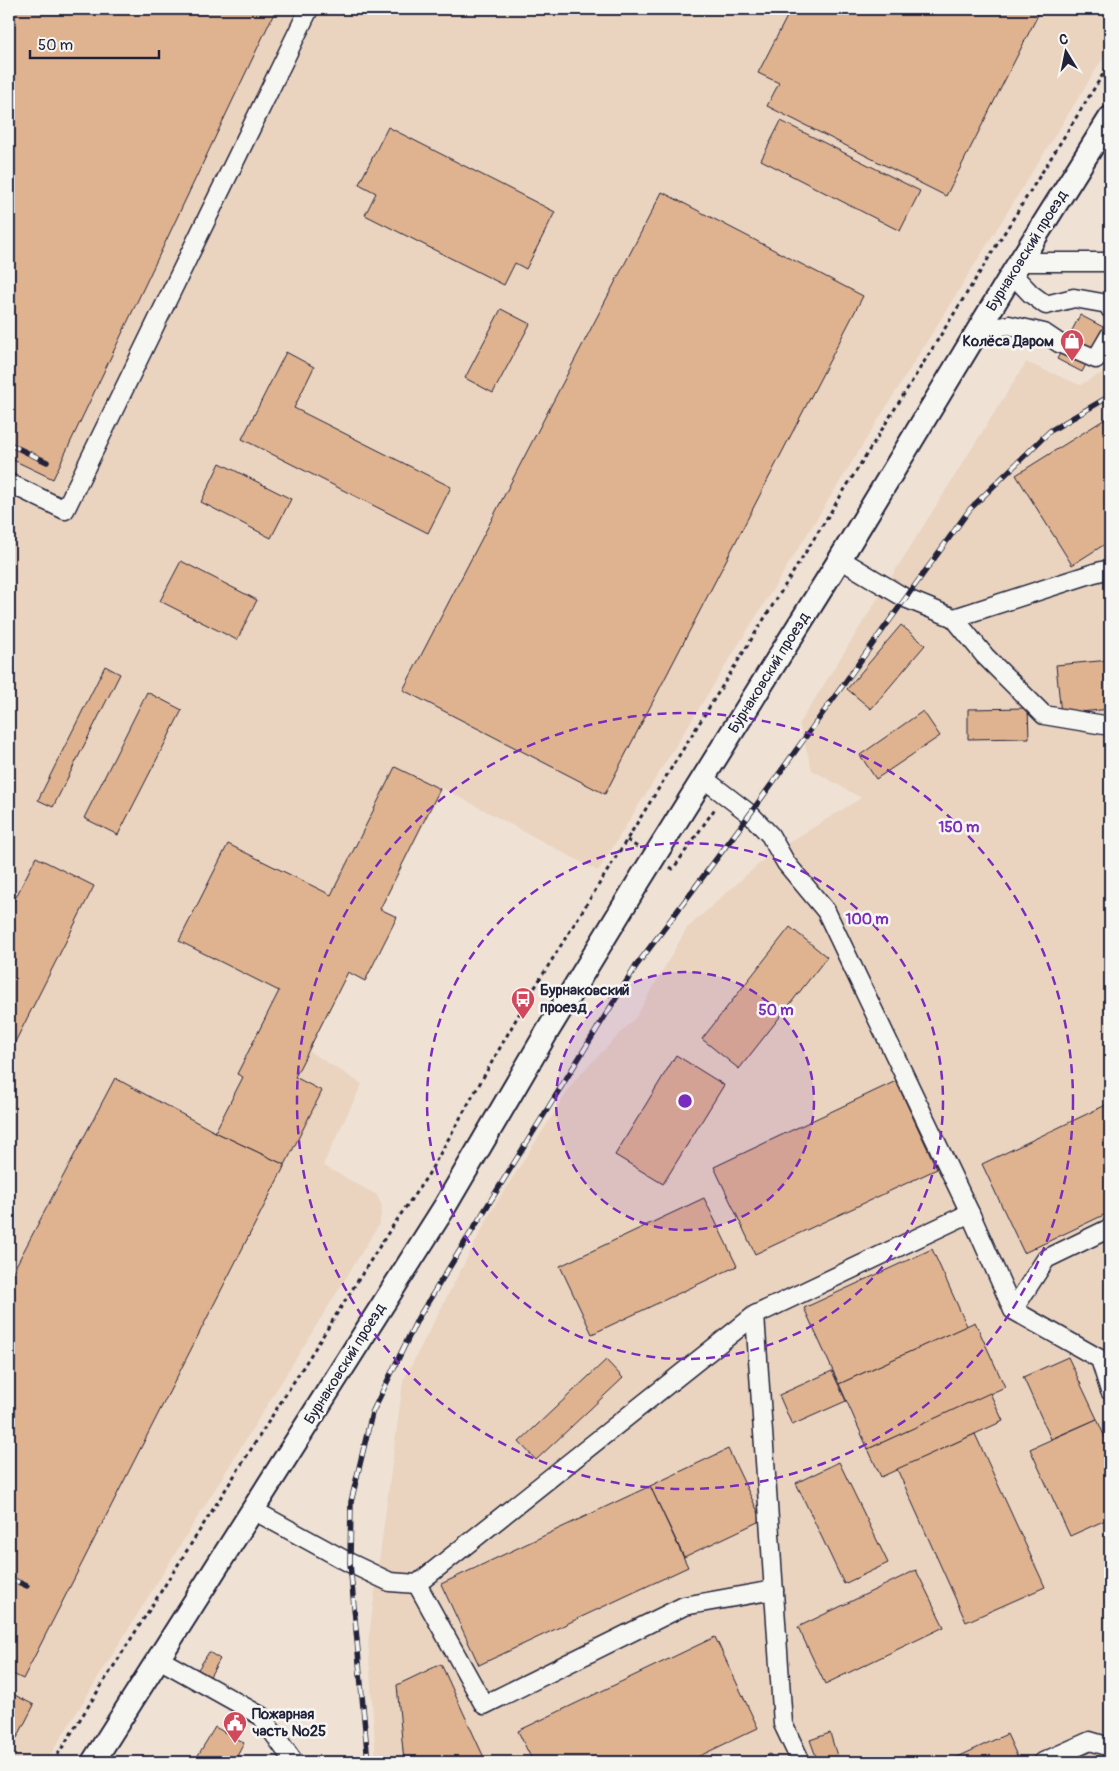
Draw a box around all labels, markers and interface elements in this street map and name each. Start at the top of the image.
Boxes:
scale bar [30,28,159,60]
north arrow [1042,28,1092,78]
text: С [1058,31,1070,49]
text: 50 m [38,36,73,55]
street label: Бурнаковский проезд [982,187,1072,315]
shop icon: Колёса Даром [1059,328,1085,362]
place label: Колёса Даром [962,332,1054,351]
street label: Бурнаковский проезд [724,609,814,737]
text: 150 m [939,818,979,837]
text: 100 m [846,910,888,929]
place label: Бурнаковский проезд [540,981,629,1017]
bus stop icon: Бурнаковский проезд [510,986,536,1020]
text: 50 m [759,1001,793,1020]
centre of rings [676,1092,694,1110]
street label: Бурнаковский проезд [300,1300,390,1428]
place label: Пожарная часть №25 [252,1705,326,1741]
public building icon: Пожарная часть №25 [222,1710,248,1744]

